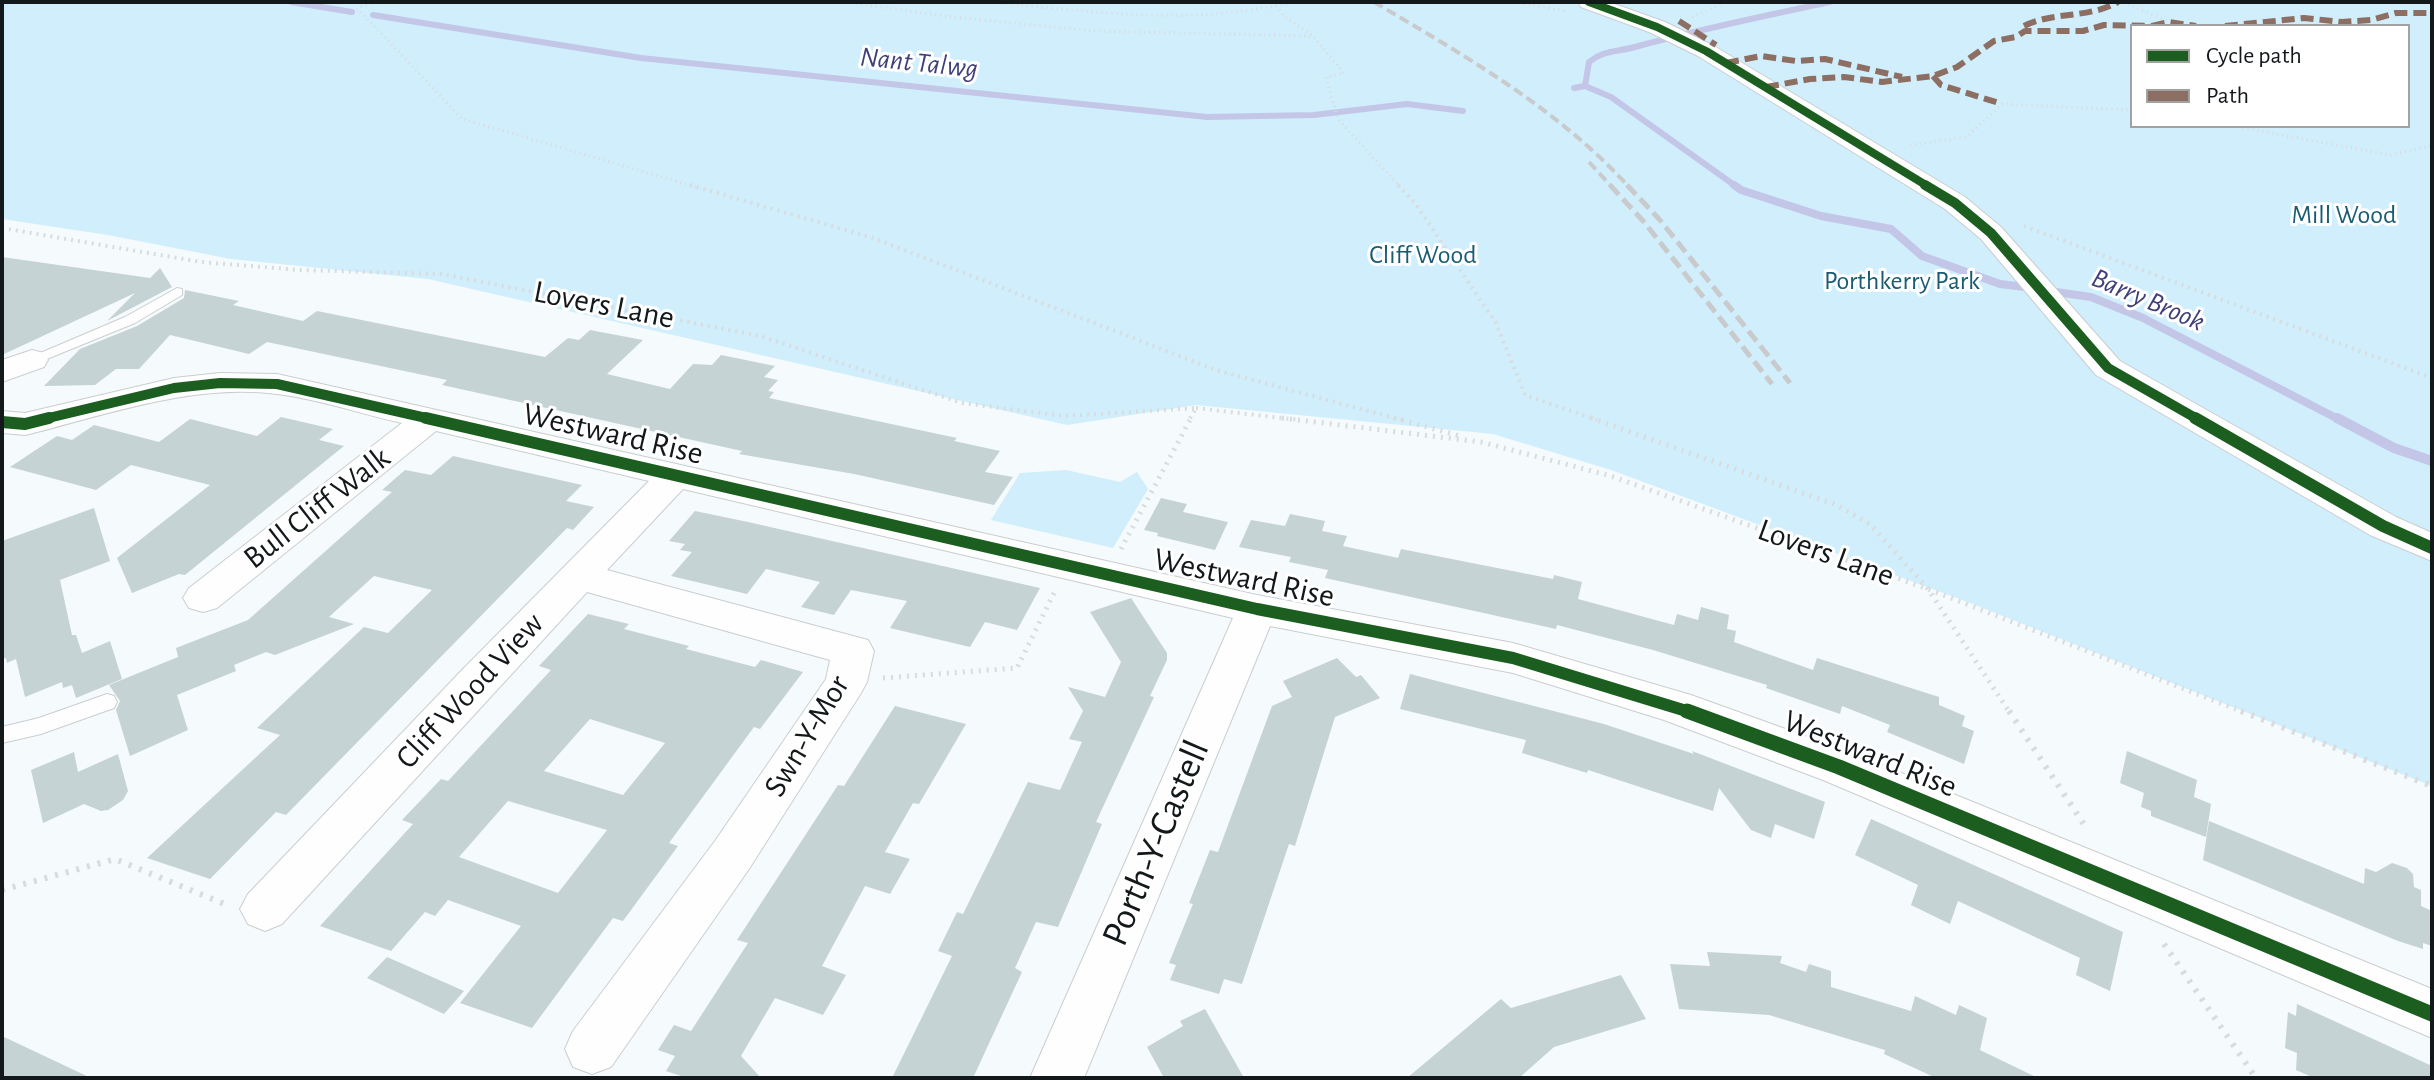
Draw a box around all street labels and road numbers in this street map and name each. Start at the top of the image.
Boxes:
street label: Lovers Lane [530,273,678,337]
street label: Westward Rise [519,395,707,473]
street label: Bull Cliff Walk [236,439,398,577]
street label: Lovers Lane [1752,511,1900,595]
street label: Westward Rise [1150,540,1338,616]
street label: Cliff Wood View [388,605,552,777]
street label: Swn-Y-Mor [756,668,858,804]
street label: Westward Rise [1778,702,1962,806]
street label: Porth-Y-Castell [1092,733,1220,953]

